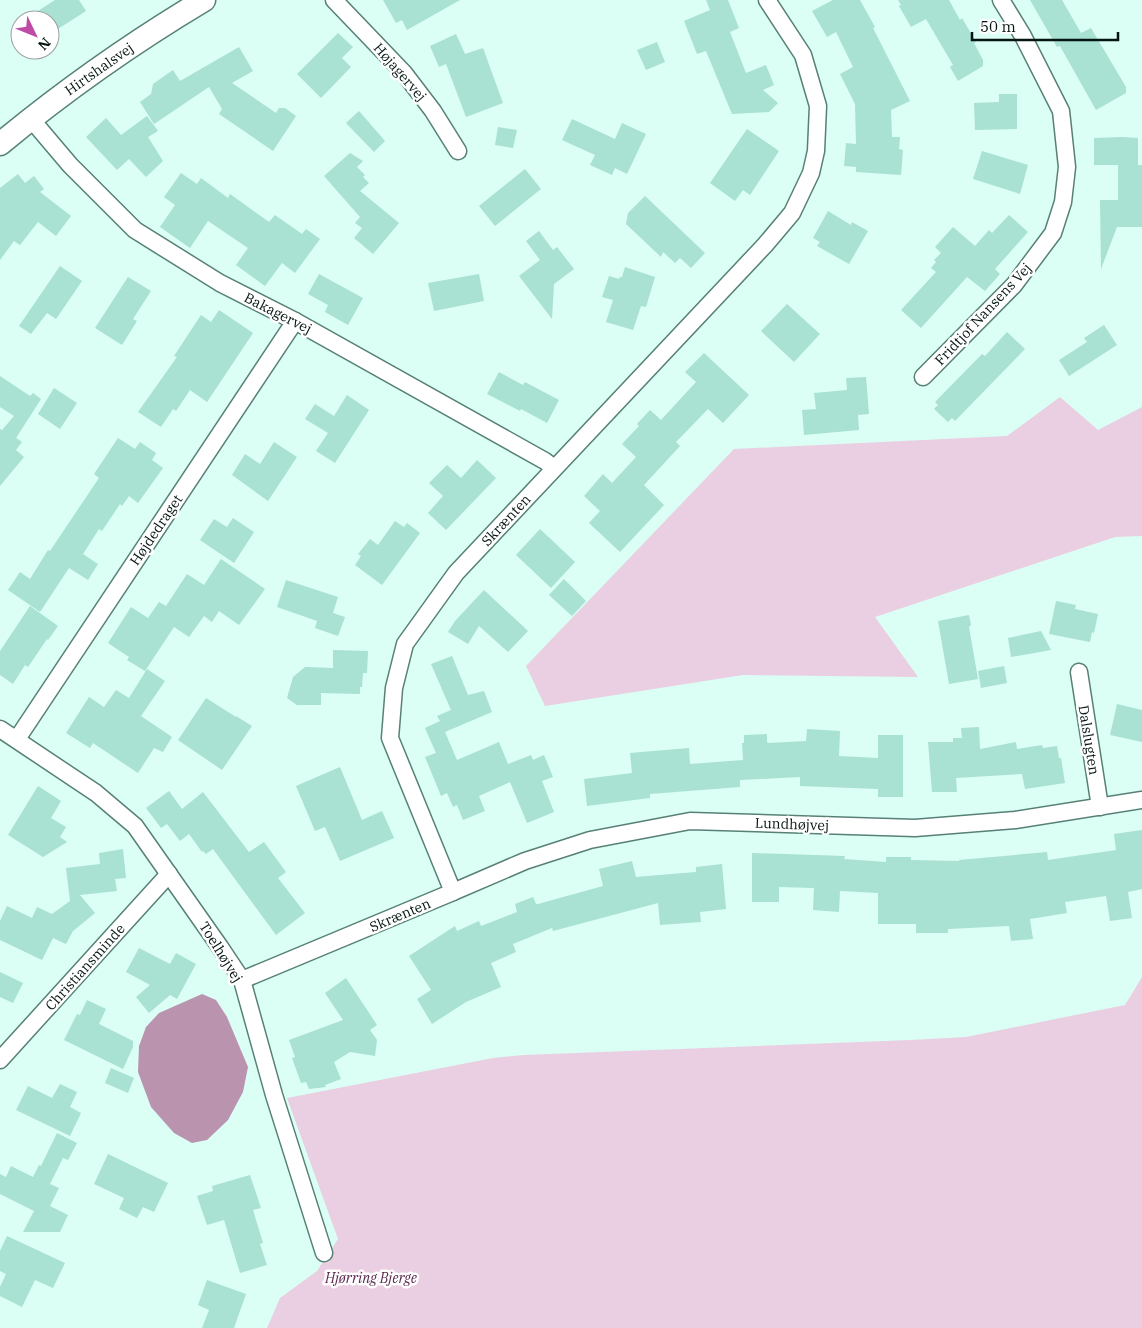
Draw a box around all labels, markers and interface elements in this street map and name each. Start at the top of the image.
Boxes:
north arrow [10,10,60,60]
scale bar [972,10,1118,42]
text: 50 m [980,17,1016,36]
text: N [34,34,55,54]
street label: Hirtshalsvej [61,39,137,99]
street label: Højagervej [370,39,430,105]
street label: Fridtjof Nansens Vej [931,259,1035,369]
street label: Bakagervej [241,288,315,338]
street label: Skrænten [477,490,535,550]
street label: Højdedraget [126,491,186,569]
street label: Dalslugten [1075,704,1103,776]
street label: Lundhøjvej [755,814,829,834]
street label: Skrænten [367,894,433,936]
street label: Toelhøjvej [195,918,247,986]
street label: Christiansminde [41,920,129,1014]
park label: Hjørring Bjerge [324,1269,418,1287]

